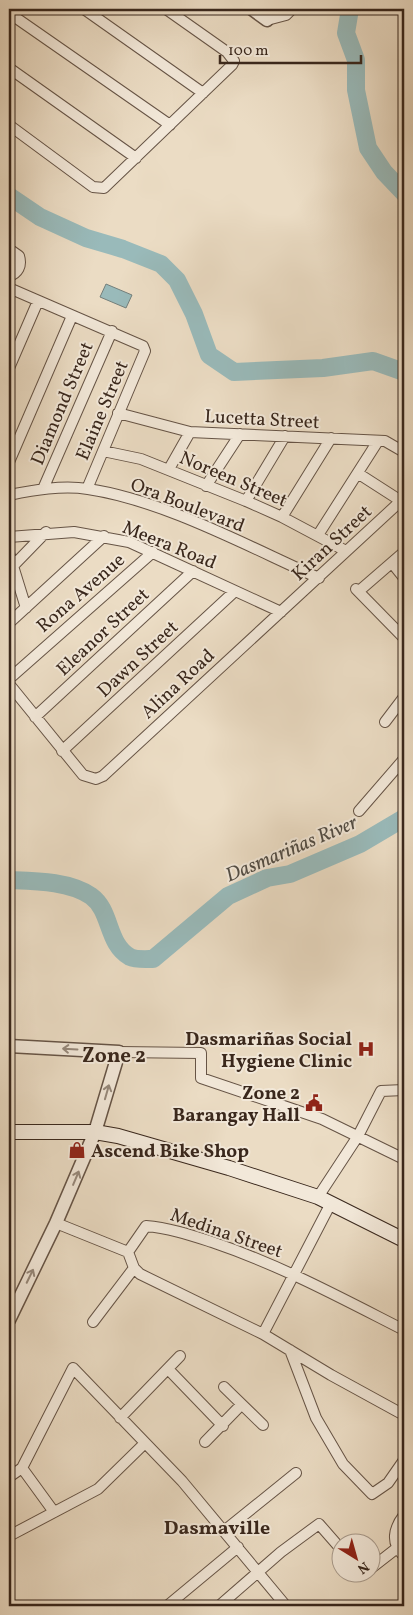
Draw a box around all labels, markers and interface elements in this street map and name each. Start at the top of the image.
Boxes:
scale bar [220,32,362,64]
text: 100 m [228,41,268,62]
street label: Diamond Street [25,338,101,469]
street label: Elaine Street [70,357,136,465]
street label: Lucetta Street [204,404,320,436]
street label: Noreen Street [175,445,292,514]
street label: Ora Boulevard [126,472,248,540]
street label: Kiran Street [287,499,378,587]
street label: Meera Road [118,515,220,577]
street label: Rona Avenue [31,548,131,639]
street label: Eleanor Street [51,582,156,682]
street label: Dawn Street [92,615,185,704]
street label: Alina Road [136,643,221,725]
water label: Dasmariñas River [221,809,363,890]
place label: Dasmariñas Social Hygiene Clinic [185,1027,352,1075]
hospital icon: Dasmariñas Social Hygiene Clinic [356,1039,376,1059]
district label: Zone 2 [82,1042,146,1071]
one-way arrow [62,1045,78,1054]
place label: Zone 2 Barangay Hall [172,1081,300,1129]
one-way arrow [103,1084,112,1100]
public building icon: Zone 2 Barangay Hall [304,1093,324,1113]
place label: Ascend Bike Shop [91,1139,249,1165]
shop icon: Ascend Bike Shop [67,1140,87,1160]
one-way arrow [71,1171,81,1186]
street label: Medina Street [167,1203,286,1265]
one-way arrow [26,1269,35,1284]
district label: Dasmaville [164,1515,270,1543]
north arrow [330,1532,380,1582]
text: N [353,1557,373,1578]

